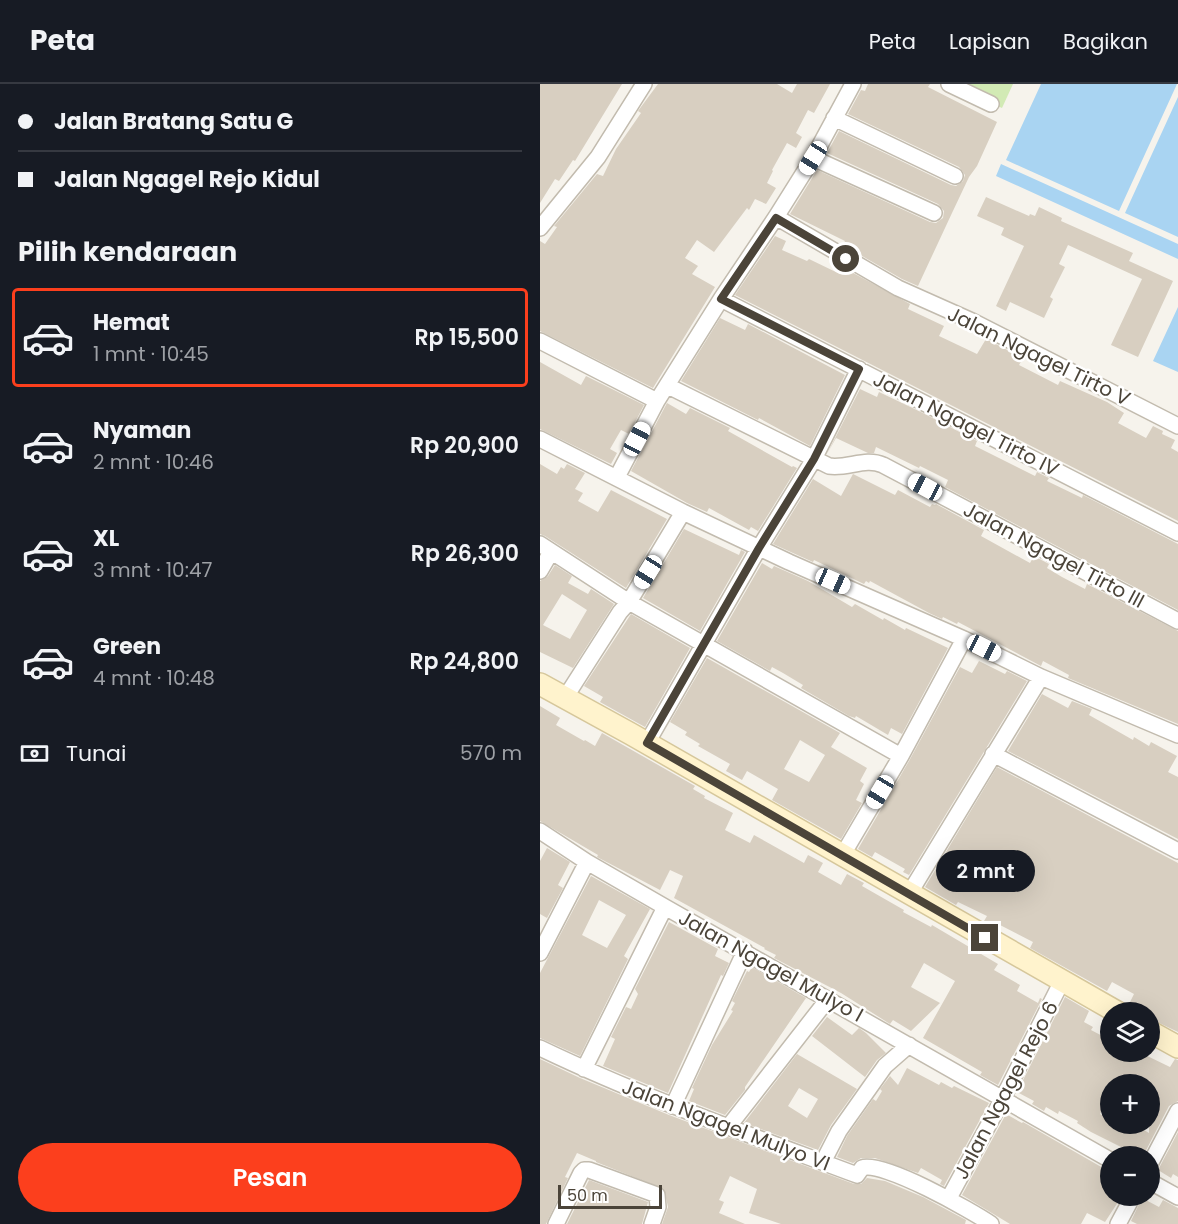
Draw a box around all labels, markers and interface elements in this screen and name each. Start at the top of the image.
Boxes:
text: Peta [30,21,95,60]
text: Peta [869,27,916,56]
text: Lapisan [949,27,1030,56]
text: Bagikan [1063,27,1148,56]
text: Jalan Bratang Satu G [54,106,293,137]
car [796,138,830,178]
text: Jalan Ngagel Rejo Kidul [54,164,320,195]
text: Pilih kendaraan [18,233,237,270]
route start [832,245,859,272]
street label: Jalan Ngagel Tirto V [943,300,1135,413]
text: Hemat [93,307,170,338]
icon: car [21,311,75,365]
text: Rp 15,500 [414,322,519,353]
text: 1 mnt · 10:45 [93,340,209,368]
street label: Jalan Ngagel Tirto IV [868,365,1064,483]
text: Nyaman [93,415,191,446]
icon: car [21,419,75,473]
car [621,419,653,459]
text: Rp 20,900 [410,430,519,461]
text: 2 mnt · 10:46 [93,448,214,476]
car [905,471,945,503]
street label: Jalan Ngagel Tirto III [959,495,1149,615]
text: XL [93,523,119,554]
icon: car [21,527,75,581]
text: Rp 26,300 [411,538,519,569]
car [631,552,665,592]
text: 3 mnt · 10:47 [93,556,212,584]
car [813,565,853,597]
text: Green [93,631,161,662]
car [964,632,1004,664]
icon: car [21,635,75,689]
text: Rp 24,800 [409,646,519,677]
text: 4 mnt · 10:48 [93,664,215,692]
icon: cash [18,737,51,770]
text: Tunai [66,738,126,769]
text: 570 m [460,739,522,767]
car [863,772,897,812]
callout: 2 mnt [936,851,1034,893]
text: 2 mnt [956,857,1015,885]
street label: Jalan Ngagel Mulyo I [674,904,868,1028]
route end [971,924,998,951]
street label: Jalan Ngagel Rejo 6 [947,996,1065,1184]
map controls [1100,1002,1160,1206]
button: layers [1100,1002,1160,1062]
street label: Jalan Ngagel Mulyo VI [618,1072,834,1178]
button: + [1100,1074,1160,1134]
button: Pesan [18,1143,522,1212]
button: − [1100,1146,1160,1206]
scale bar [558,1182,662,1210]
text: 50 m [567,1184,608,1207]

